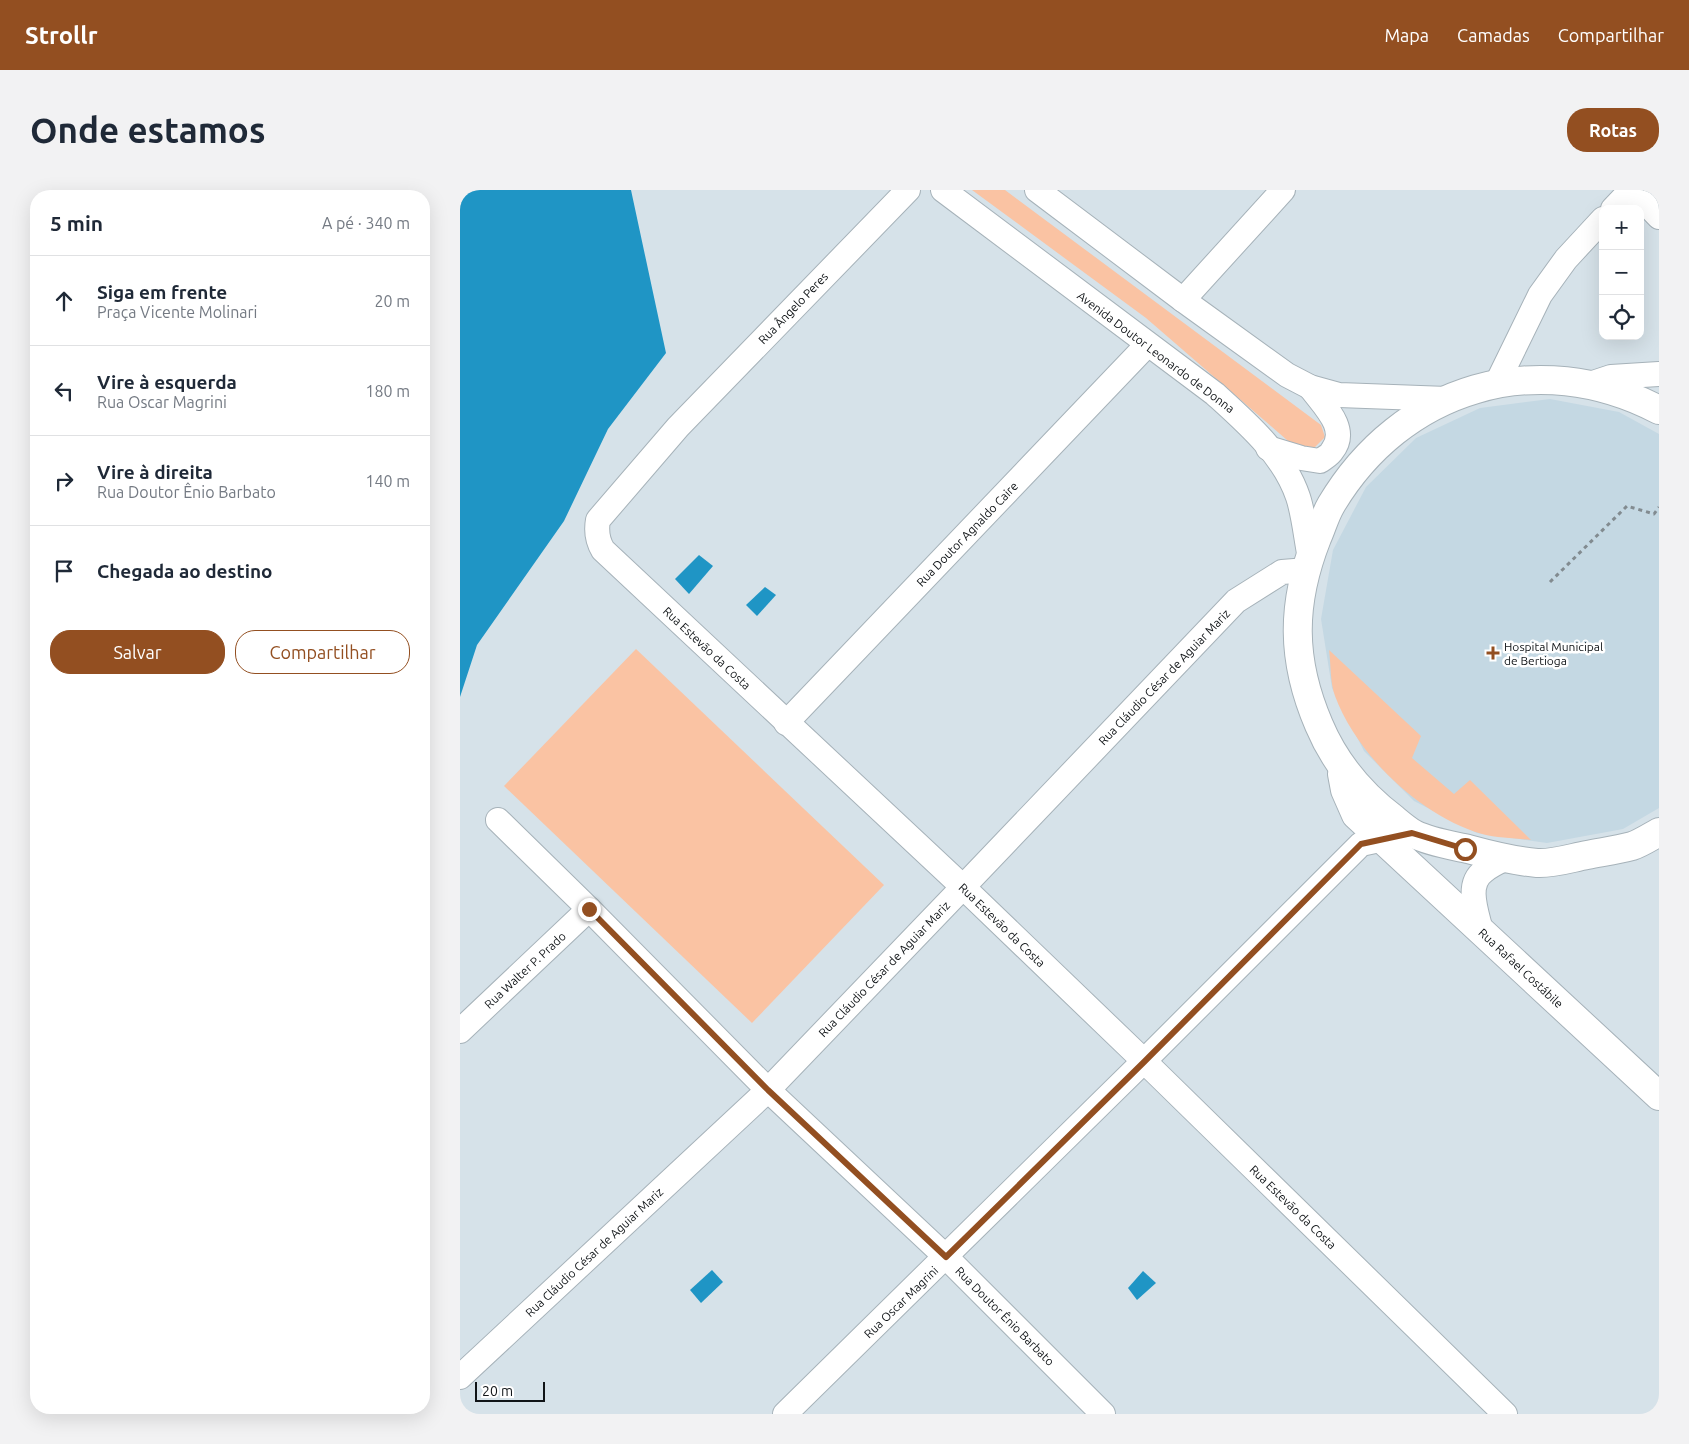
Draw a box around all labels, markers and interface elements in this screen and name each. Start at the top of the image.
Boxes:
text: Strollr [25,22,98,49]
text: Mapa [1384,25,1429,45]
text: Camadas [1457,25,1530,45]
text: Compartilhar [1558,25,1664,45]
button: Rotas [1567,108,1659,152]
text: Onde estamos [30,110,265,150]
map controls [1599,205,1644,340]
button: + [1599,205,1644,250]
text: 5 min [50,211,103,235]
text: A pé · 340 m [322,214,410,232]
button: − [1599,250,1644,295]
street label: Rua Ângelo Peres [756,270,830,346]
text: Siga em frente [97,281,227,303]
icon: ahead [50,287,78,315]
street label: Avenida Doutor Leonardo de Donna [1075,289,1237,415]
text: 20 m [374,292,410,310]
button: locate [1599,295,1644,340]
text: Praça Vicente Molinari [97,303,257,321]
text: Vire à esquerda [97,371,237,393]
icon: left [50,377,78,405]
text: 180 m [365,382,410,400]
text: Rua Oscar Magrini [97,393,227,411]
text: Vire à direita [97,461,213,483]
icon: right [50,467,78,495]
text: 140 m [365,472,410,490]
street label: Rua Doutor Agnaldo Caire [914,479,1020,589]
text: Rua Doutor Ênio Barbato [97,483,276,501]
icon: arrive [50,557,78,585]
text: Chegada ao destino [97,560,273,582]
street label: Rua Estevão da Costa [661,604,753,692]
street label: Rua Cláudio César de Aguiar Mariz [1096,606,1233,747]
button: Salvar [50,630,225,674]
button: Compartilhar [235,630,410,674]
place label: Hospital Municipal de Bertioga [1504,640,1603,667]
marker: Hospital Municipal de Bertioga [1486,646,1500,660]
route start [1454,838,1477,861]
street label: Rua Estevão da Costa [956,881,1048,969]
route end [578,898,601,921]
street label: Rua Cláudio César de Aguiar Mariz [816,898,953,1039]
street label: Rua Rafael Costábile [1476,926,1566,1010]
street label: Rua Walter P. Prado [482,929,568,1011]
street label: Rua Estevão da Costa [1247,1163,1339,1251]
street label: Rua Cláudio César de Aguiar Mariz [523,1185,666,1319]
street label: Rua Oscar Magrini [861,1263,941,1341]
street label: Rua Doutor Ênio Barbato [953,1264,1057,1368]
scale bar [475,1379,545,1402]
text: 20 m [482,1383,513,1399]

